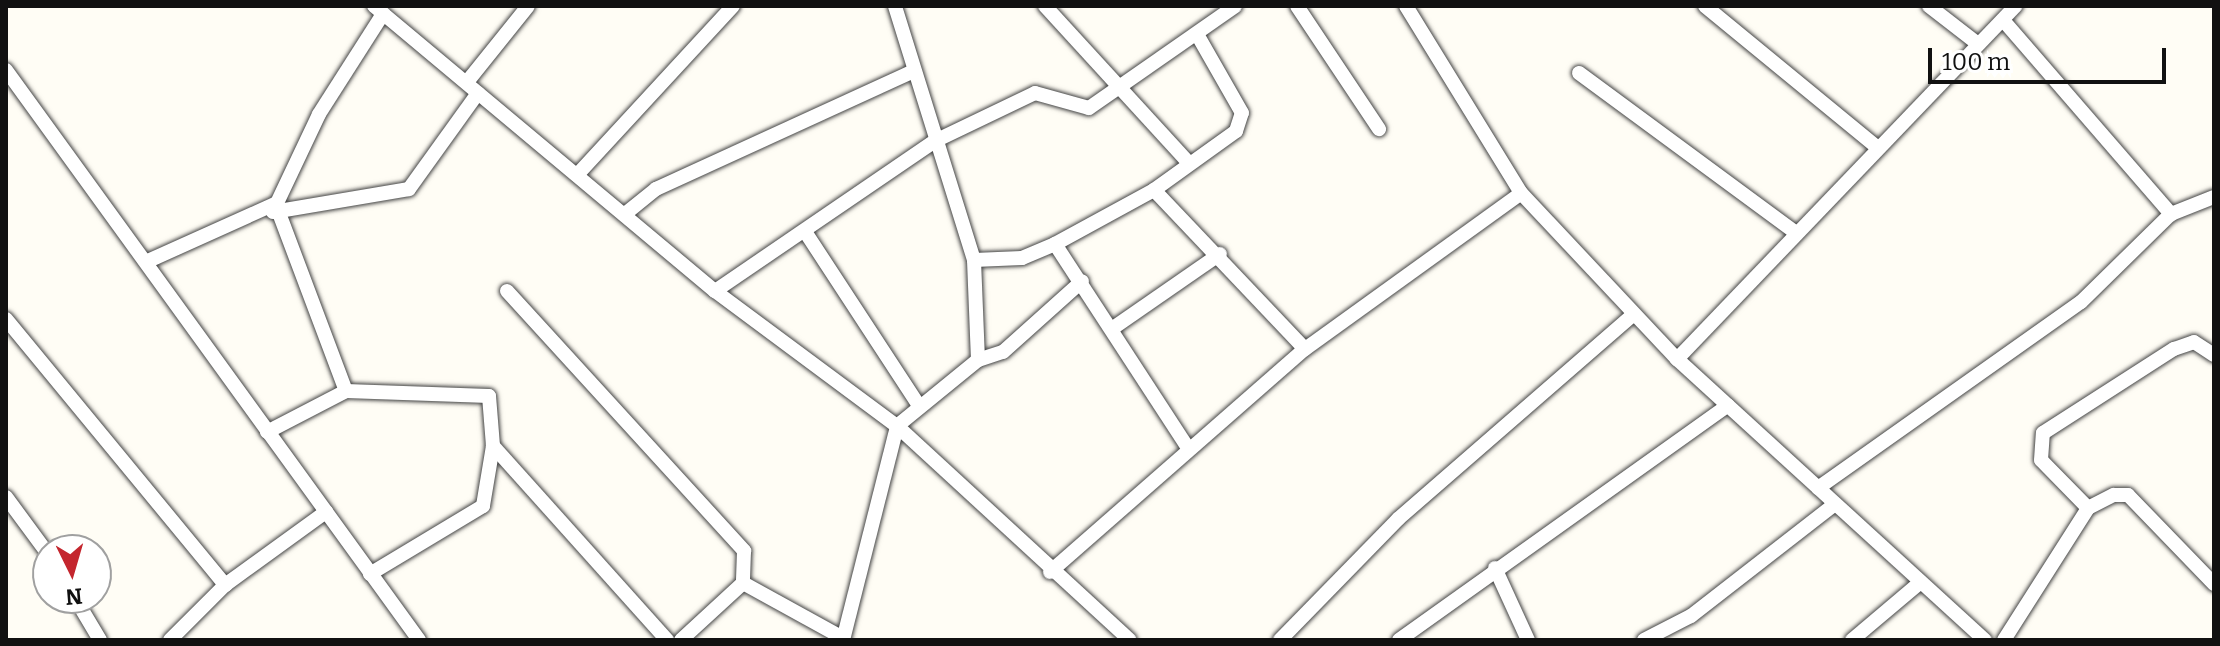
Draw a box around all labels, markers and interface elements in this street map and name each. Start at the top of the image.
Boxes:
scale bar [1932,32,2170,82]
text: 100 m [1942,48,2010,76]
north arrow [32,534,112,614]
text: N [64,582,84,611]

